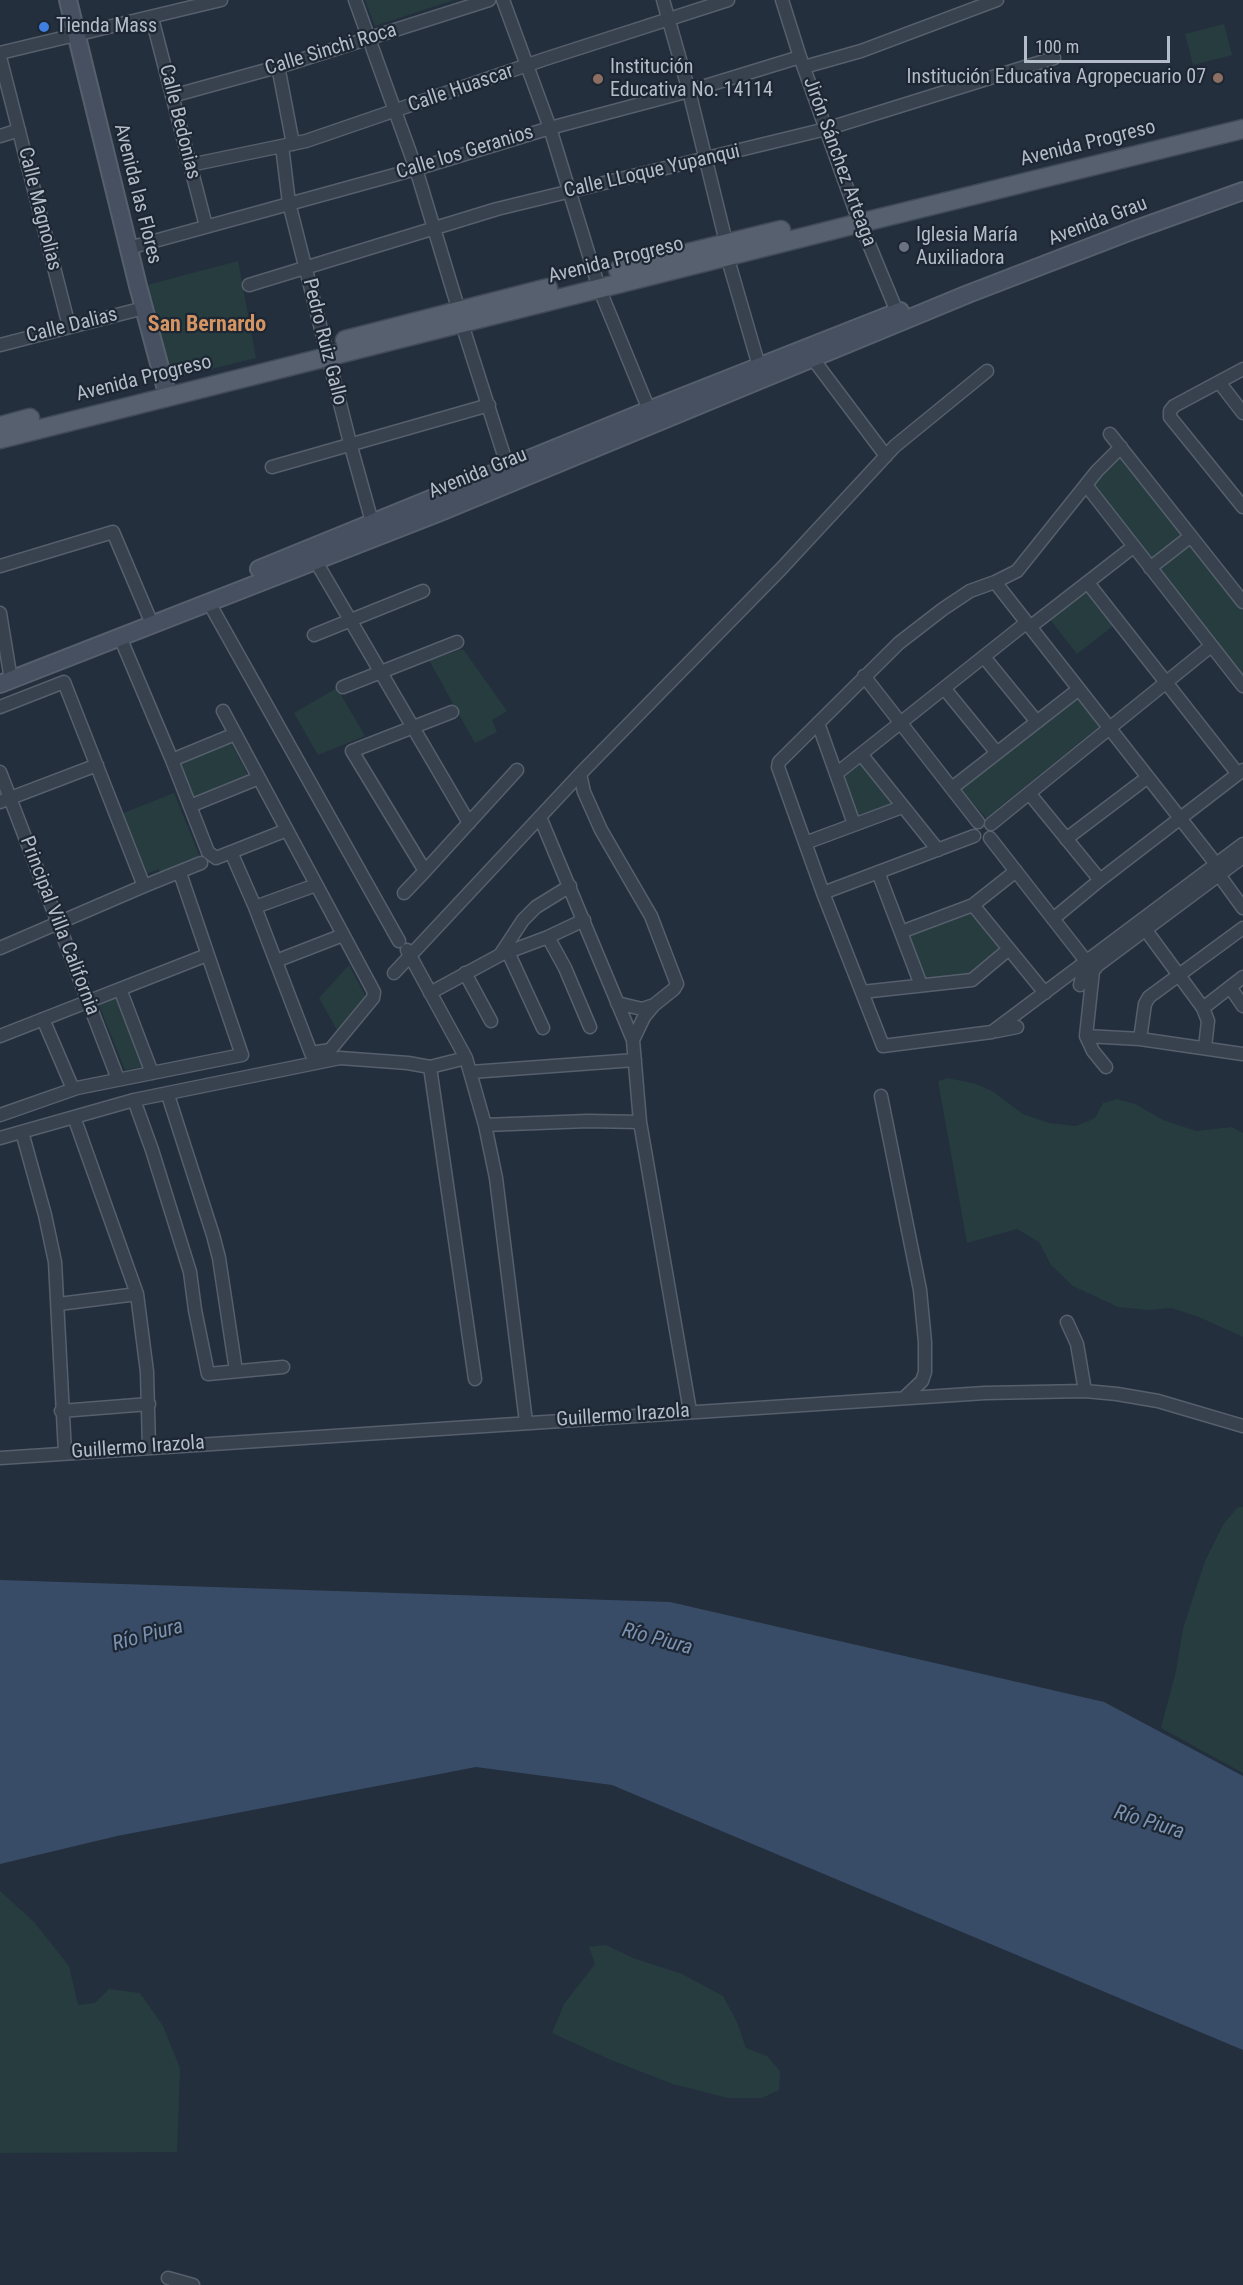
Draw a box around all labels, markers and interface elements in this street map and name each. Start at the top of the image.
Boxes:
place label: Tienda Mass [56,15,157,39]
street label: Calle Sinchi Roca [262,19,400,81]
marker: Tienda Mass [37,20,51,34]
scale bar [1027,24,1172,62]
text: 100 m [1035,36,1079,57]
place label: Institución Educativa No. 14114 [610,56,773,103]
street label: Calle Huascar [405,60,517,118]
street label: Calle Bedonias [153,62,205,182]
place label: Institución Educativa Agropecuario 07 [907,66,1206,90]
marker: Institución Educativa Agropecuario 07 [1211,71,1225,85]
marker: Institución Educativa No. 14114 [591,72,605,86]
street label: Jirón Sánchez Arteaga [797,74,881,250]
street label: Avenida Progreso [1018,116,1158,172]
street label: Avenida las Flores [108,121,166,267]
street label: Calle los Geranios [393,121,537,185]
street label: Calle LLoque Yupanqui [562,140,742,204]
street label: Calle Magnolias [12,145,66,273]
street label: Avenida Grau [1045,192,1151,252]
place label: Iglesia María Auxiliadora [916,224,1018,271]
street label: Avenida Progreso [546,233,686,289]
marker: Iglesia María Auxiliadora [897,240,911,254]
street label: Pedro Ruiz Gallo [297,276,351,408]
street label: Calle Dalias [24,303,120,349]
district label: San Bernardo [148,312,266,338]
street label: Avenida Progreso [74,351,214,407]
street label: Avenida Grau [425,443,531,505]
street label: Principal Villa California [14,833,104,1019]
street label: Guillermo Irazola [556,1399,690,1433]
street label: Guillermo Irazola [71,1431,205,1465]
water label: Río Piura [110,1615,186,1657]
water label: Río Piura [619,1619,695,1661]
water label: Río Piura [1111,1800,1187,1846]

